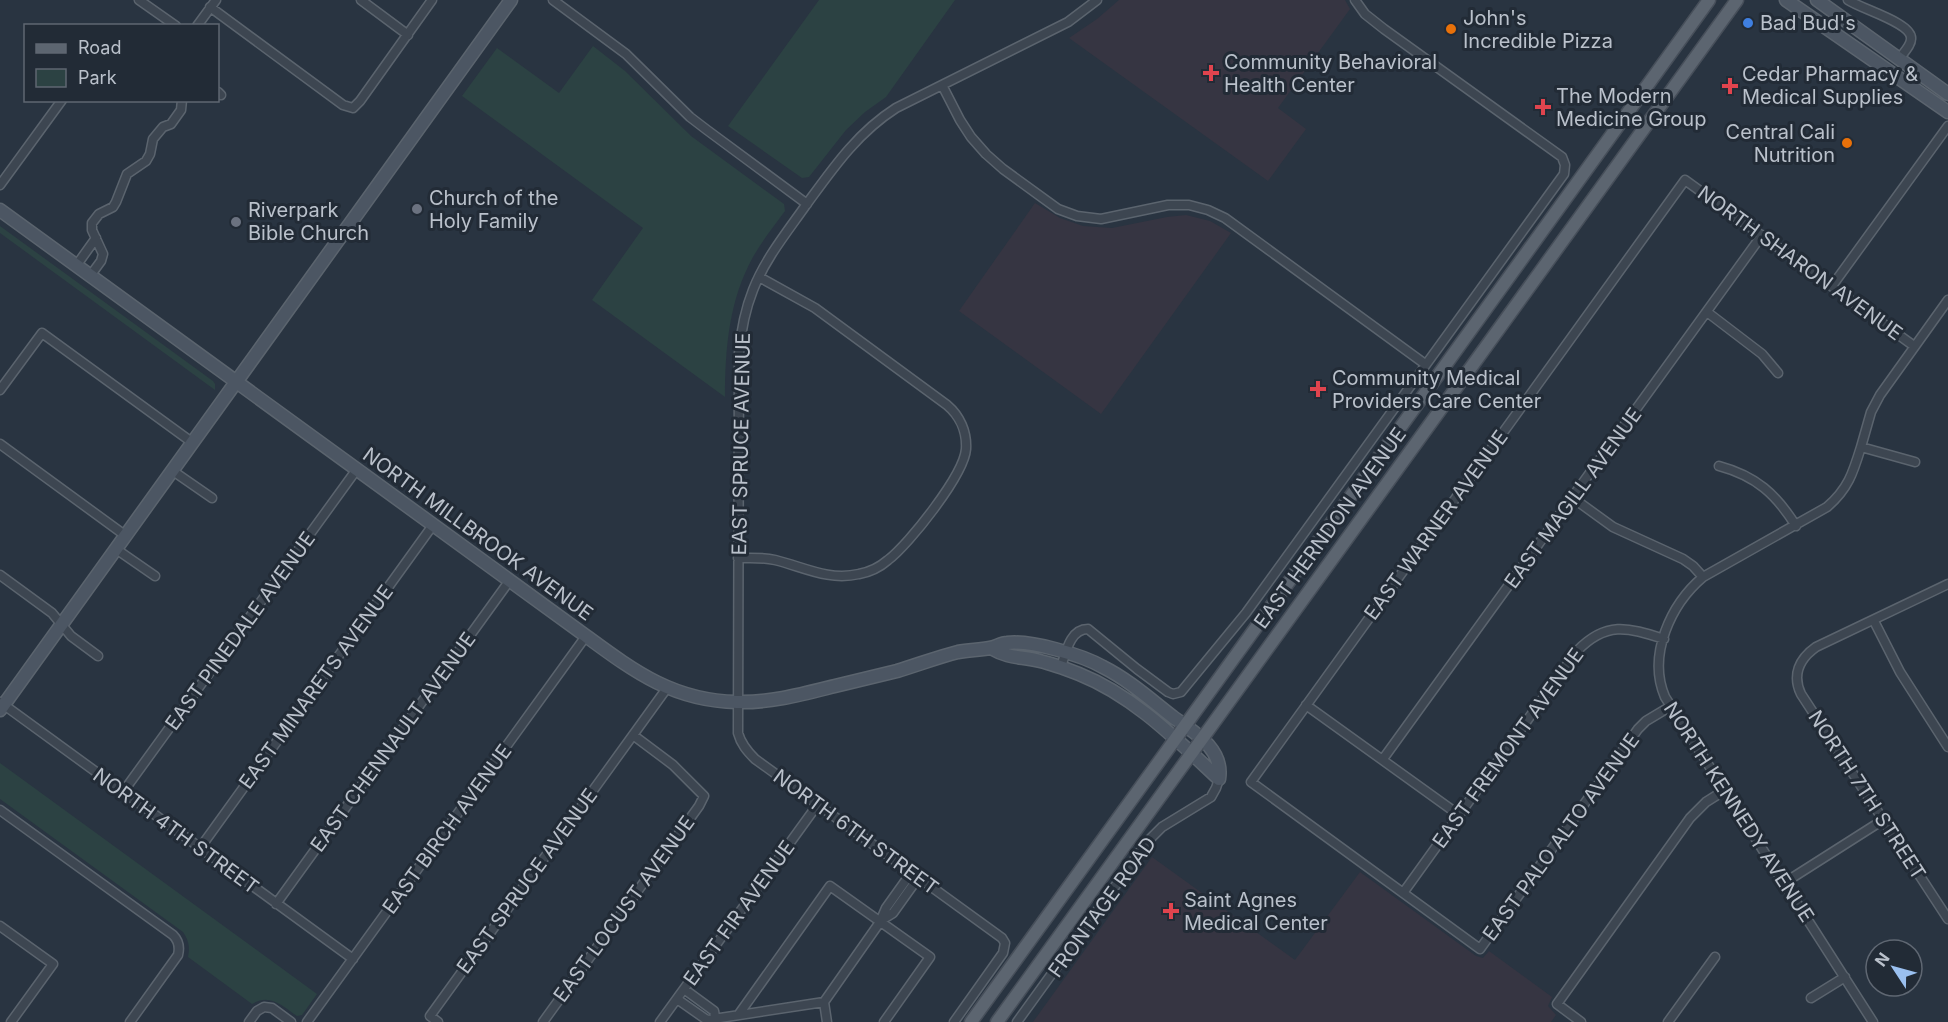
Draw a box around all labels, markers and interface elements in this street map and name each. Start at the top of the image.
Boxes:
place label: John's Incredible Pizza [1463,6,1613,53]
place label: Bad Bud's [1760,11,1856,35]
marker: Bad Bud's [1741,16,1755,30]
marker: John's Incredible Pizza [1444,22,1458,36]
legend [24,24,219,102]
text: Road [78,37,121,58]
place label: Community Behavioral Health Center [1224,50,1437,97]
place label: Cedar Pharmacy & Medical Supplies [1742,62,1918,109]
marker: Community Behavioral Health Center [1202,64,1220,82]
text: Park [78,67,117,88]
marker: Cedar Pharmacy & Medical Supplies [1723,79,1737,93]
place label: The Modern Medicine Group [1556,84,1706,131]
marker: The Modern Medicine Group [1534,98,1552,116]
place label: Central Cali Nutrition [1726,120,1835,167]
marker: Central Cali Nutrition [1840,136,1854,150]
street label: NORTH SHARON AVENUE [1693,181,1907,345]
place label: Church of the Holy Family [429,186,558,233]
place label: Riverpark Bible Church [248,198,369,245]
marker: Church of the Holy Family [410,202,424,216]
marker: Riverpark Bible Church [229,215,243,229]
street label: EAST SPRUCE AVENUE [727,332,755,556]
place label: Community Medical Providers Care Center [1332,366,1542,413]
marker: Community Medical Providers Care Center [1309,380,1327,398]
street label: EAST MAGILL AVENUE [1499,403,1647,593]
street label: EAST HERNDON AVENUE [1249,423,1411,633]
street label: EAST WARNER AVENUE [1359,426,1513,624]
street label: NORTH MILLBROOK AVENUE [358,442,598,626]
street label: EAST PINEDALE AVENUE [160,527,320,735]
street label: EAST MINARETS AVENUE [234,580,398,794]
street label: EAST CHENNAULT AVENUE [305,628,481,856]
street label: EAST FREMONT AVENUE [1427,643,1589,853]
street label: NORTH KENNEDY AVENUE [1659,698,1819,926]
street label: NORTH 7TH STREET [1803,706,1931,884]
street label: EAST PALO ALTO AVENUE [1478,729,1644,945]
street label: EAST BIRCH AVENUE [377,739,517,919]
street label: NORTH 4TH STREET [89,763,263,899]
street label: NORTH 6TH STREET [769,764,943,900]
street label: EAST SPRUCE AVENUE [452,784,602,978]
street label: EAST LOCUST AVENUE [548,811,700,1007]
street label: FRONTAGE ROAD [1043,832,1161,982]
street label: EAST FIR AVENUE [678,836,800,990]
place label: Saint Agnes Medical Center [1184,888,1328,935]
marker: Saint Agnes Medical Center [1162,902,1180,920]
north arrow [1864,938,1924,998]
text: N [1870,948,1894,970]

